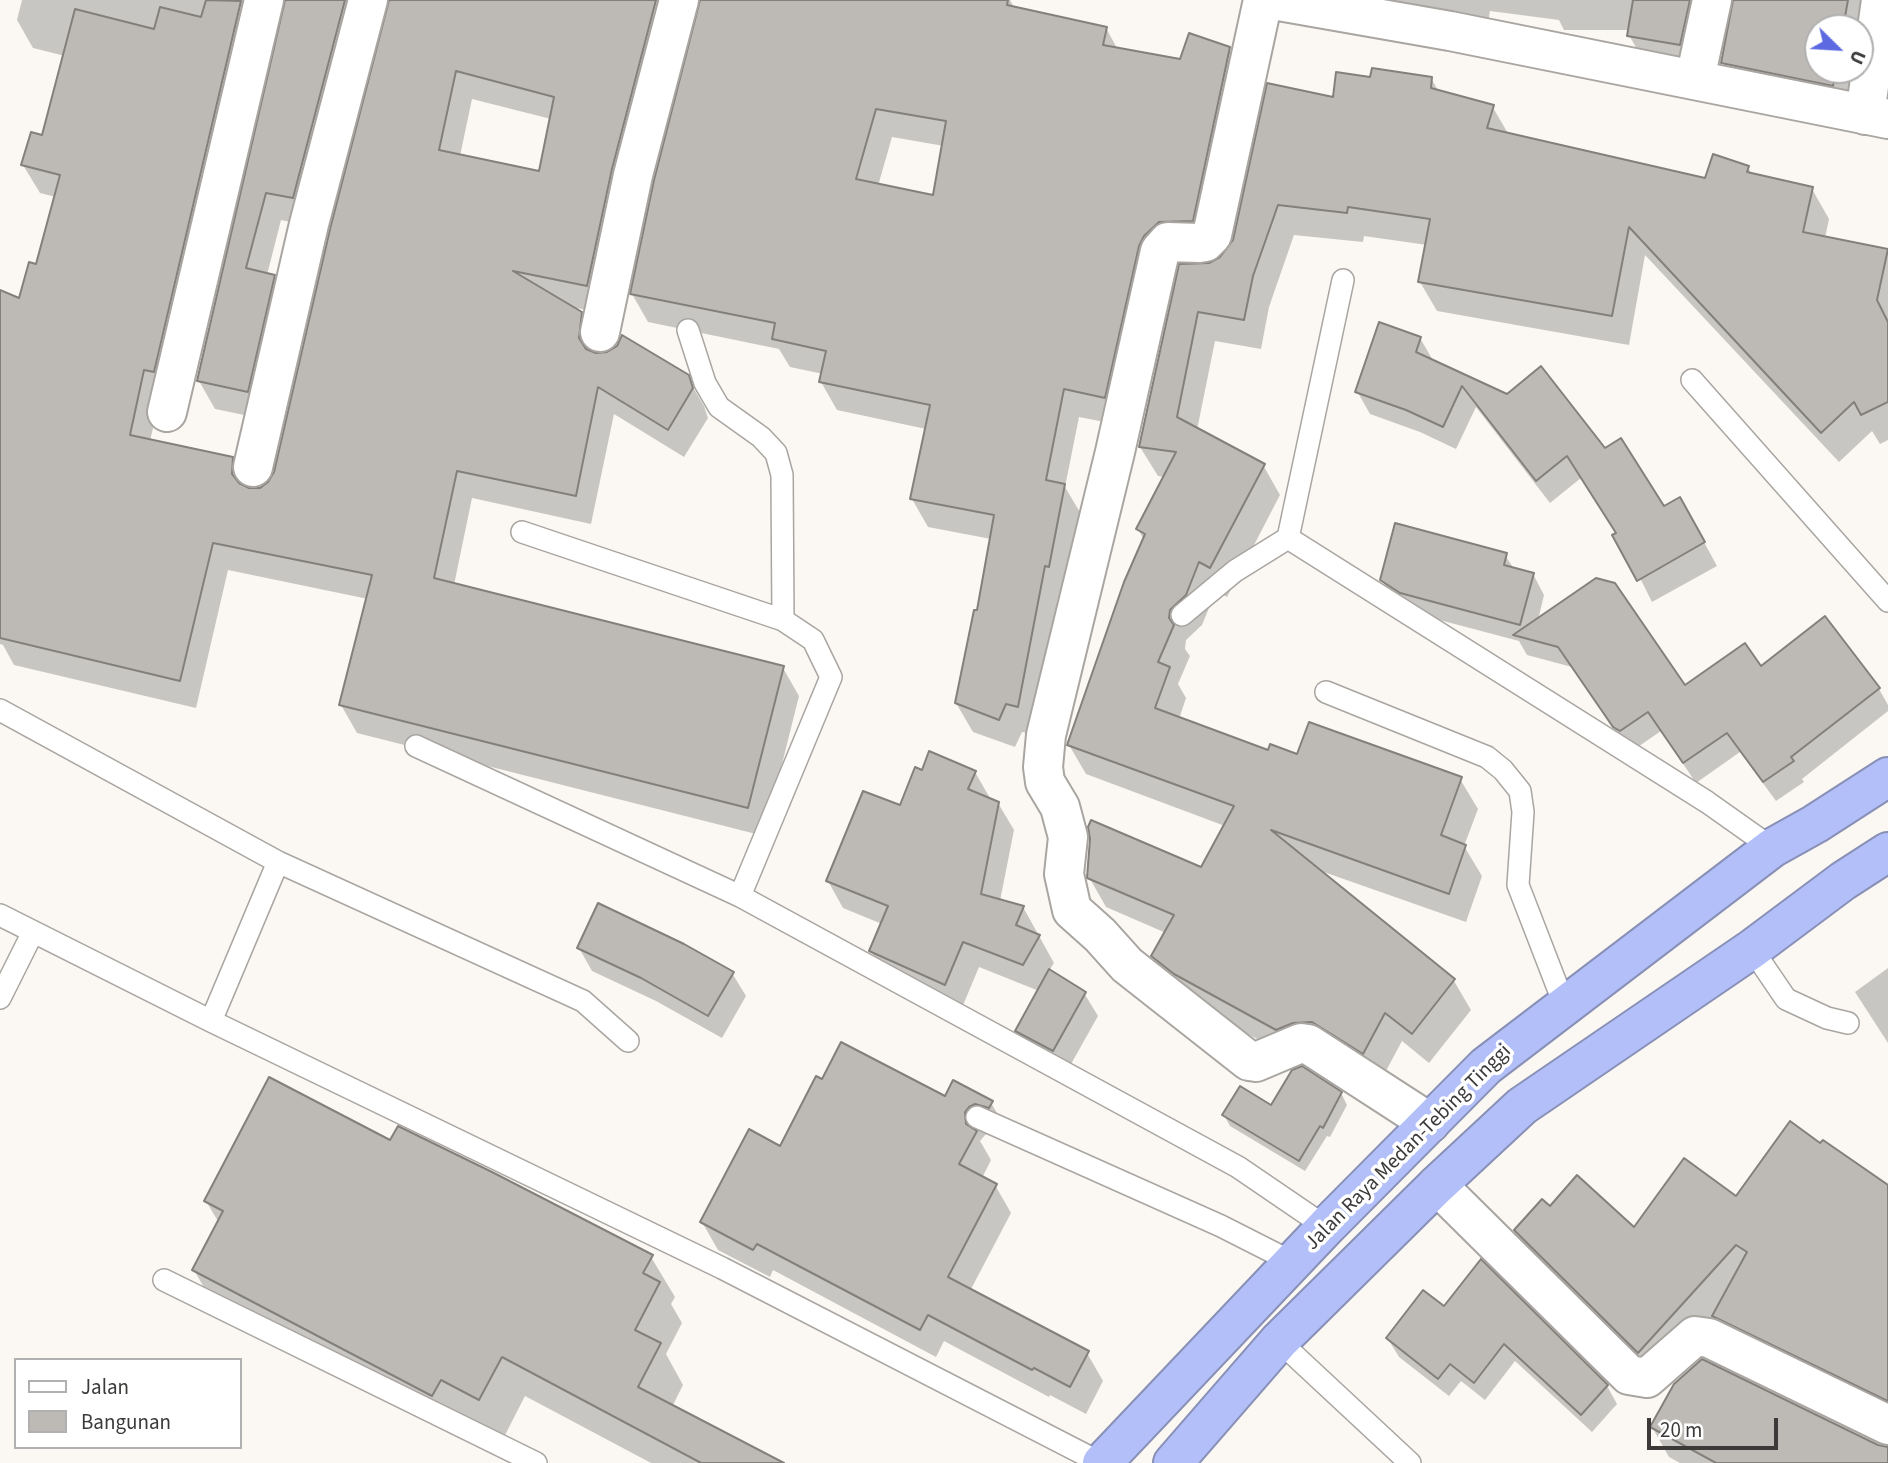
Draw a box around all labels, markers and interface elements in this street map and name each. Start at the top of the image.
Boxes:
north arrow [1804,14,1874,84]
text: U [1842,46,1872,68]
street label: Jalan Raya Medan-Tebing Tinggi [1301,1040,1517,1256]
legend [14,1358,242,1449]
text: Jalan [81,1372,129,1402]
scale bar [1650,1404,1781,1448]
text: Bangunan [81,1407,171,1437]
text: 20 m [1660,1415,1702,1445]

